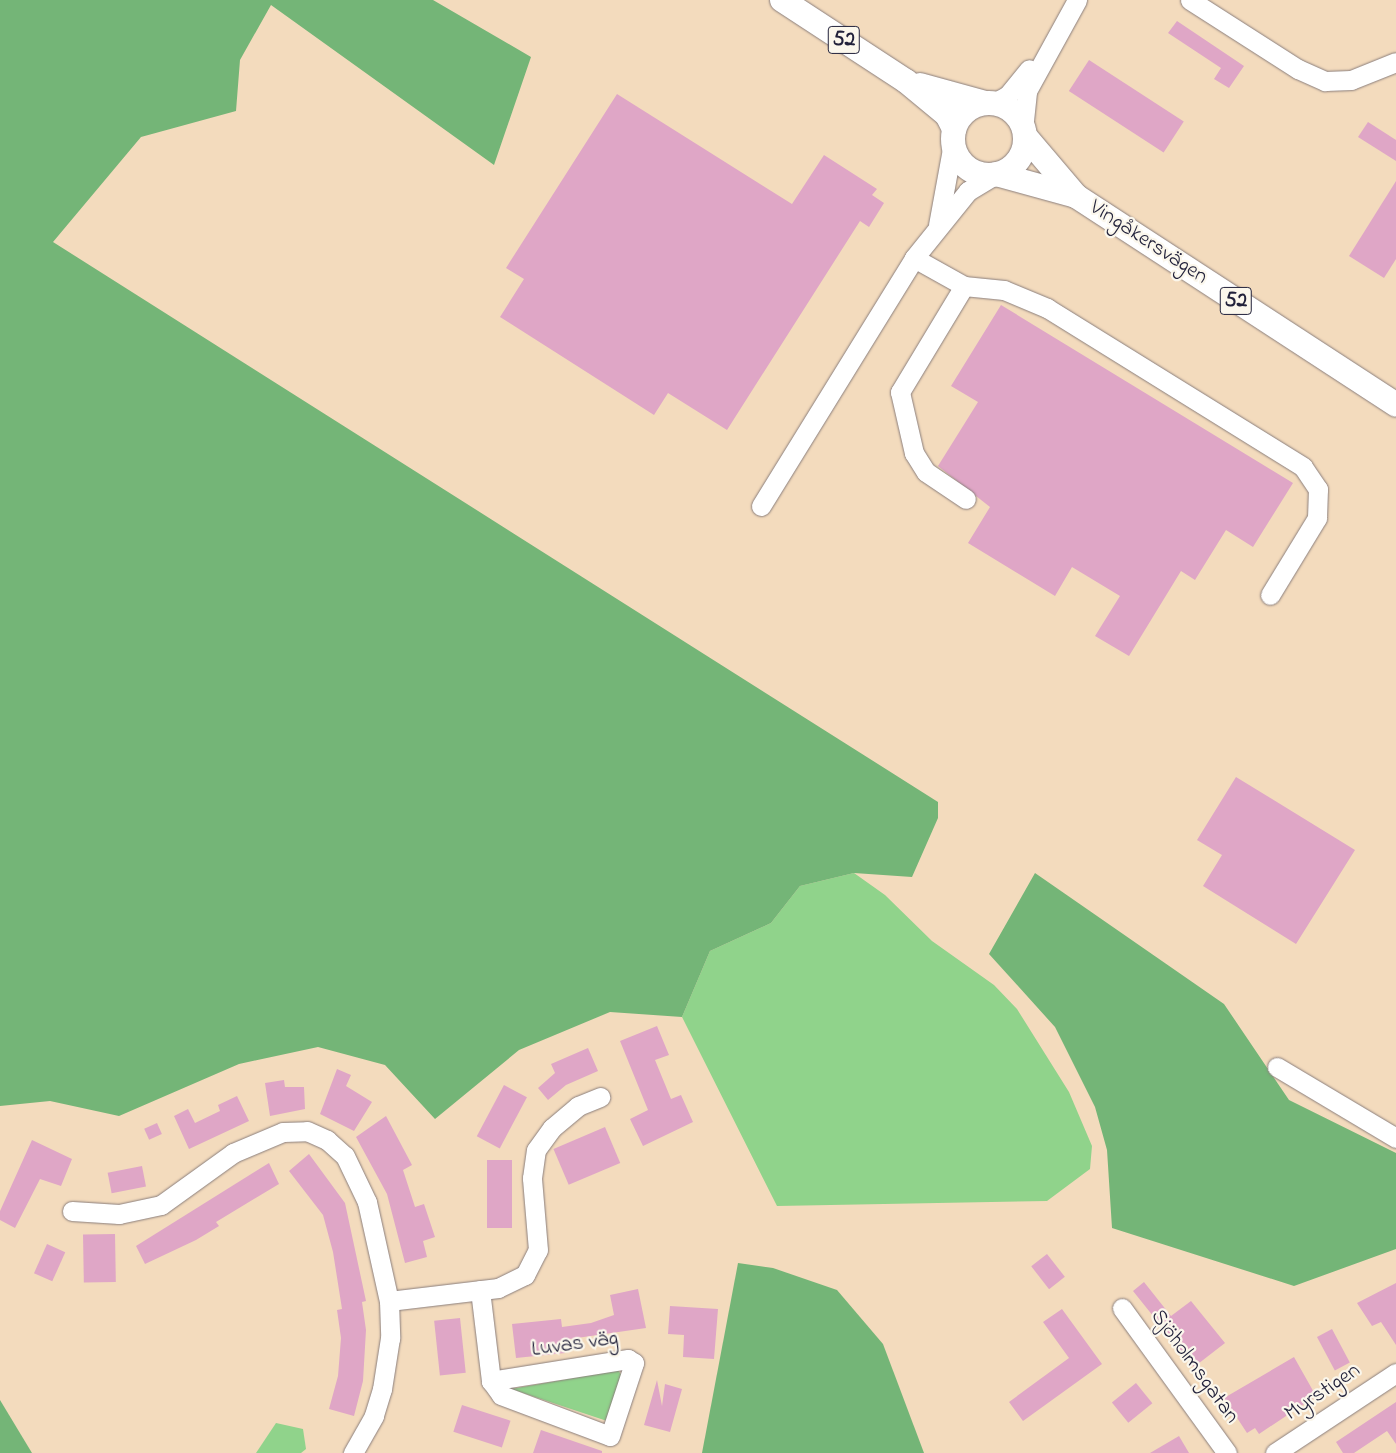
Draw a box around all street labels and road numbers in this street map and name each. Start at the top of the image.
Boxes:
road number: 52 [828,22,860,58]
street label: Vingåkersvägen [1084,195,1212,291]
road number: 52 [1220,282,1252,320]
street label: Sjöholmsgatan [1144,1305,1244,1429]
street label: Luvas väg [530,1326,620,1364]
street label: Myrstigen [1280,1358,1366,1428]

